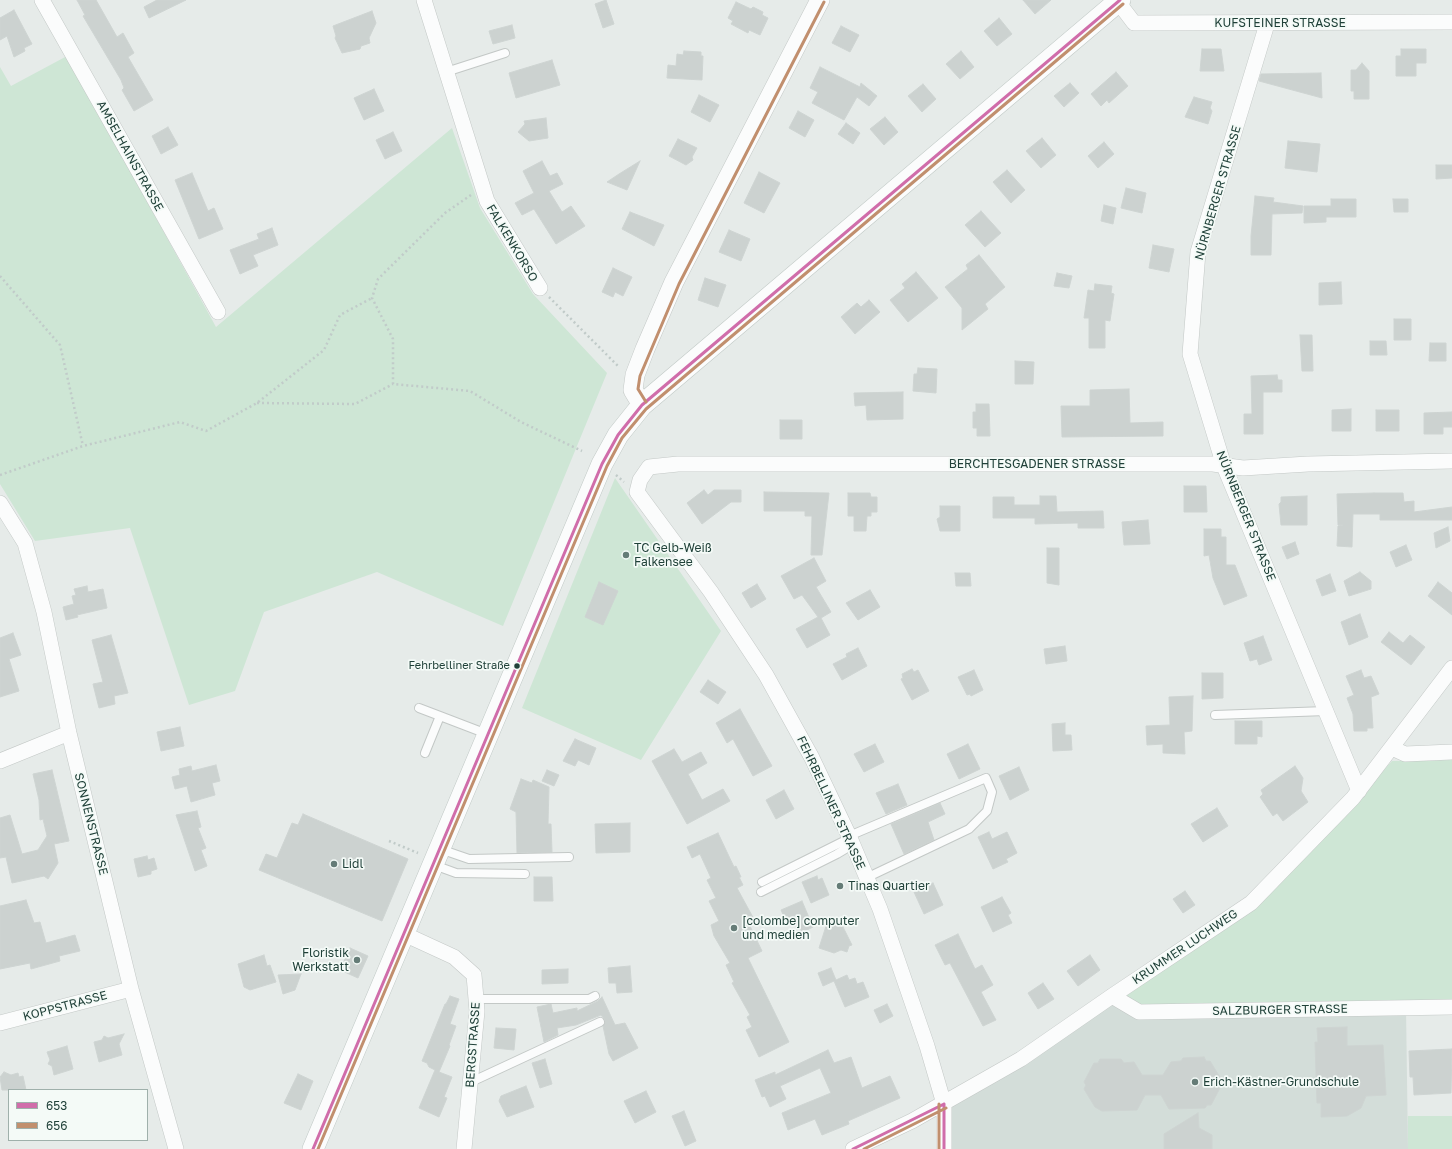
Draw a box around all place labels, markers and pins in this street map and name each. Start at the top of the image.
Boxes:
place label: TC Gelb-Weiß Falkensee [634,541,712,569]
marker: TC Gelb-Weiß Falkensee [621,550,631,560]
place label: Fehrbelliner Straße [408,659,510,673]
marker: Fehrbelliner Straße [512,661,522,671]
place label: Lidl [342,857,363,871]
marker: Lidl [329,859,339,869]
place label: Tinas Quartier [848,879,930,893]
marker: Tinas Quartier [835,881,845,891]
place label: [colombe] computer und medien [742,914,859,942]
marker: [colombe] computer und medien [729,923,739,933]
place label: Floristik Werkstatt [292,946,349,974]
marker: Floristik Werkstatt [352,955,362,965]
place label: Erich-Kästner-Grundschule [1203,1075,1359,1089]
marker: Erich-Kästner-Grundschule [1190,1077,1200,1087]

